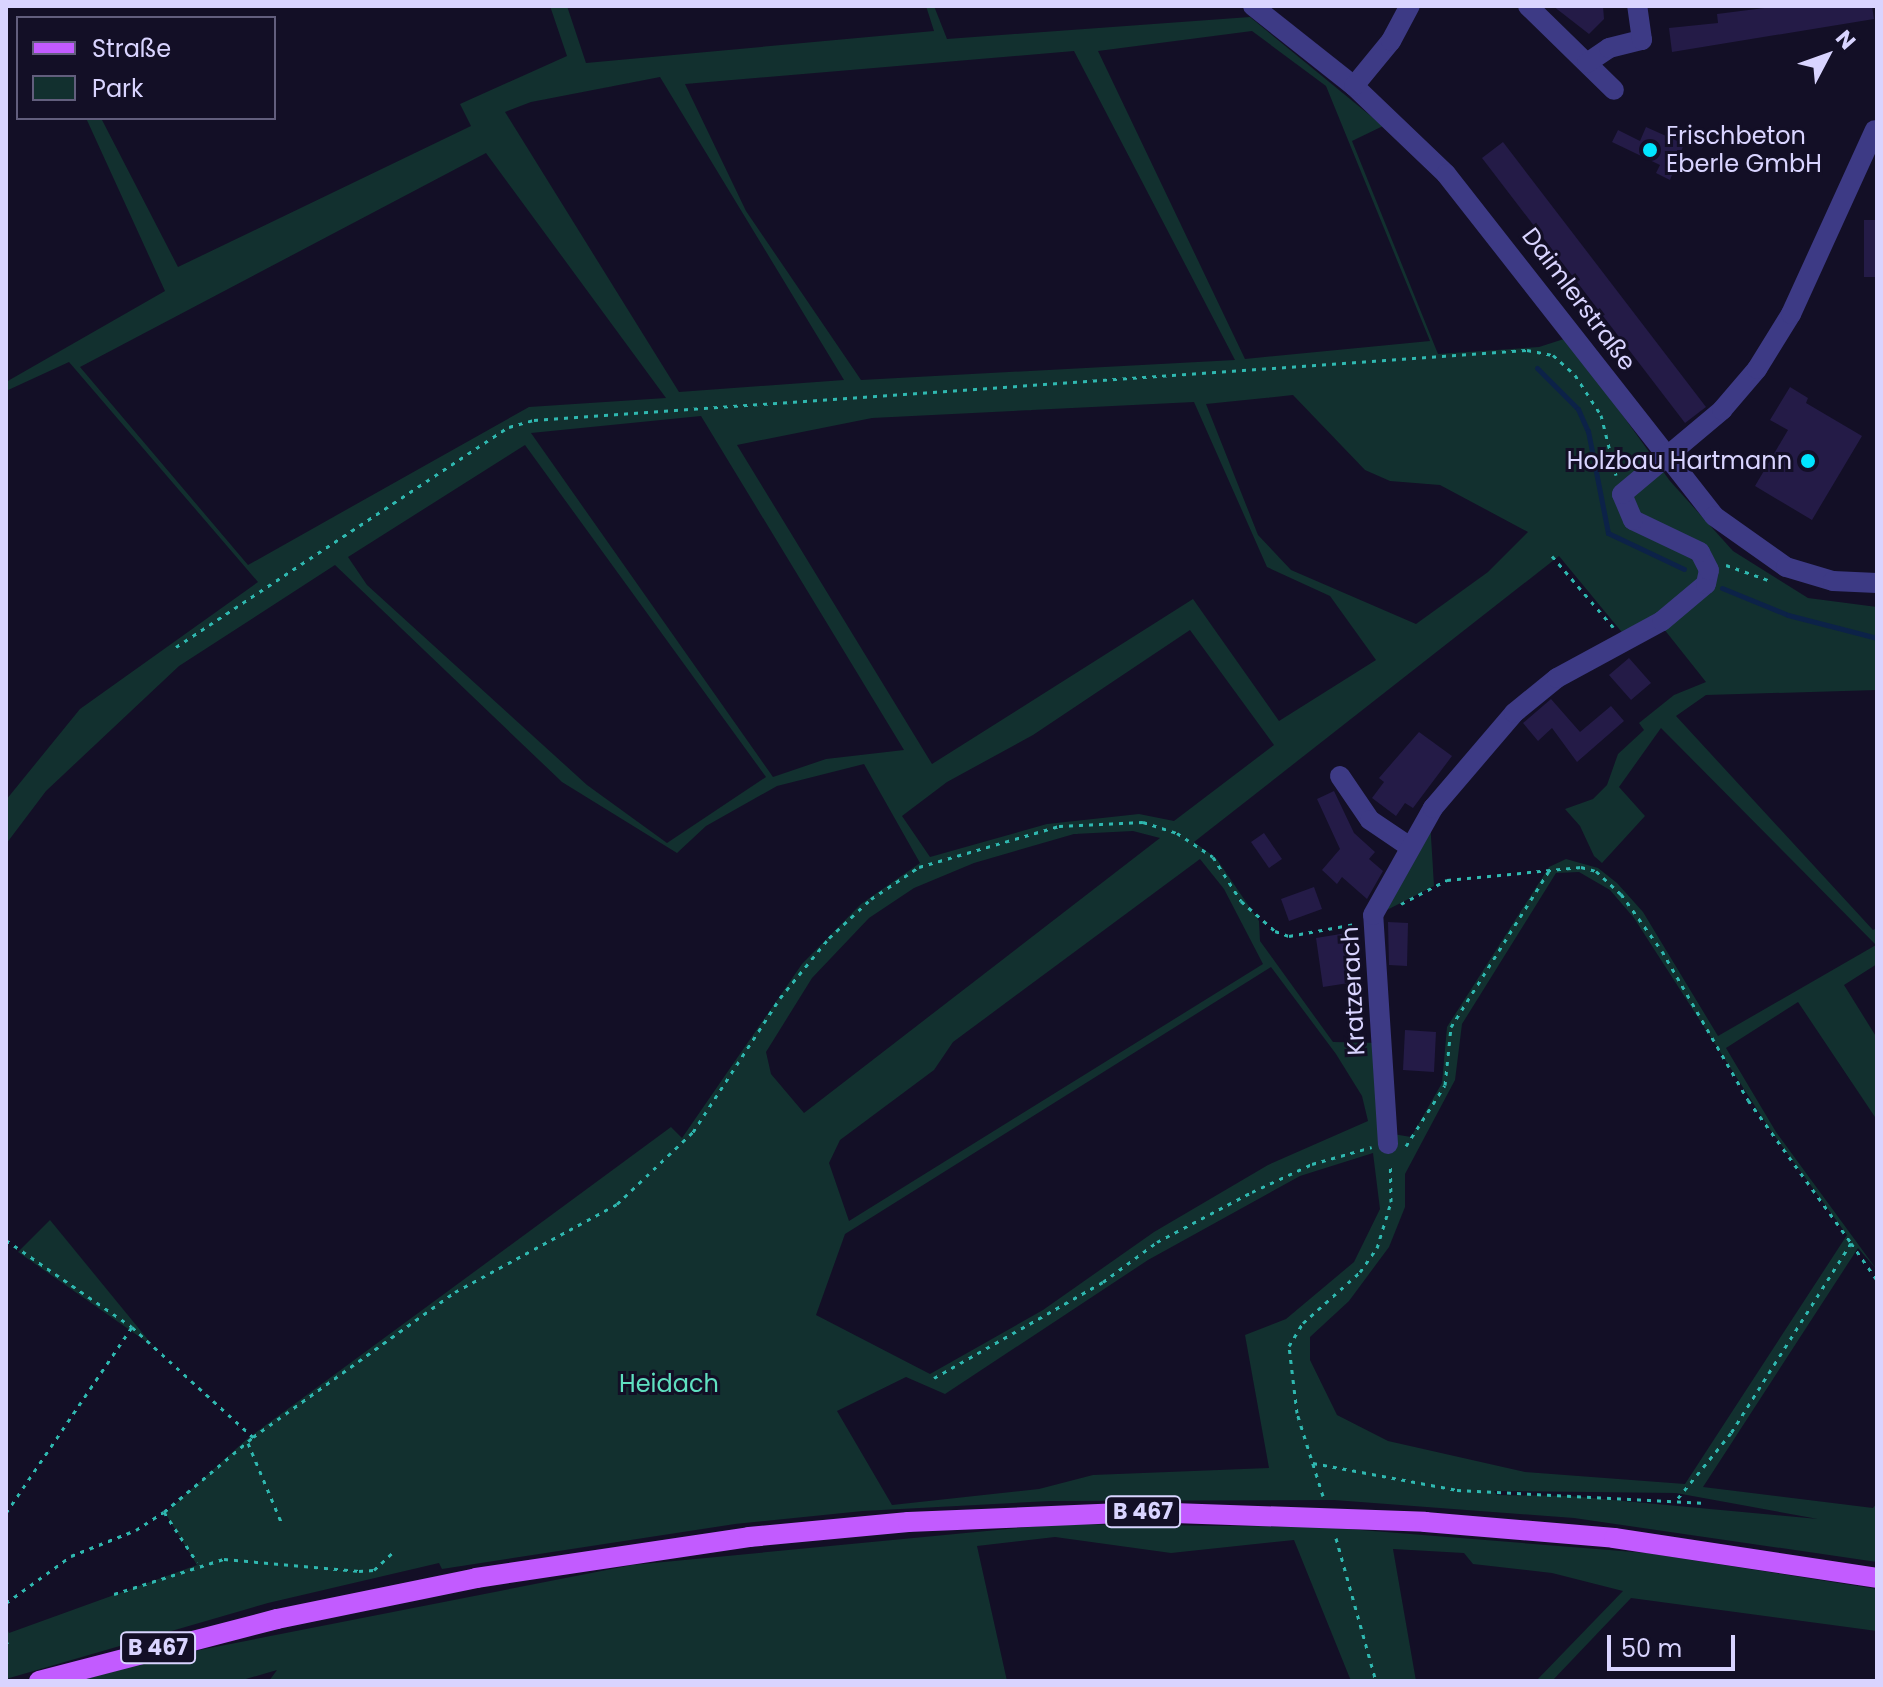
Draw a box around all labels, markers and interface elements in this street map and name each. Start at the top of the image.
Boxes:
legend [16,16,276,120]
north arrow [1787,16,1867,96]
text: N [1828,24,1863,56]
text: Straße [92,32,171,65]
text: Park [92,72,143,105]
place label: Frischbeton Eberle GmbH [1666,122,1822,178]
marker: Frischbeton Eberle GmbH [1641,141,1659,159]
street label: Daimlerstraße [1516,222,1642,376]
place label: Holzbau Hartmann [1567,447,1792,475]
marker: Holzbau Hartmann [1799,452,1817,470]
street label: Kratzerach [1335,926,1371,1056]
park label: Heidach [619,1370,719,1398]
road number: B 467 [1105,1494,1181,1530]
scale bar [1611,1619,1739,1669]
road number: B 467 [120,1630,196,1666]
text: 50 m [1621,1632,1682,1665]

